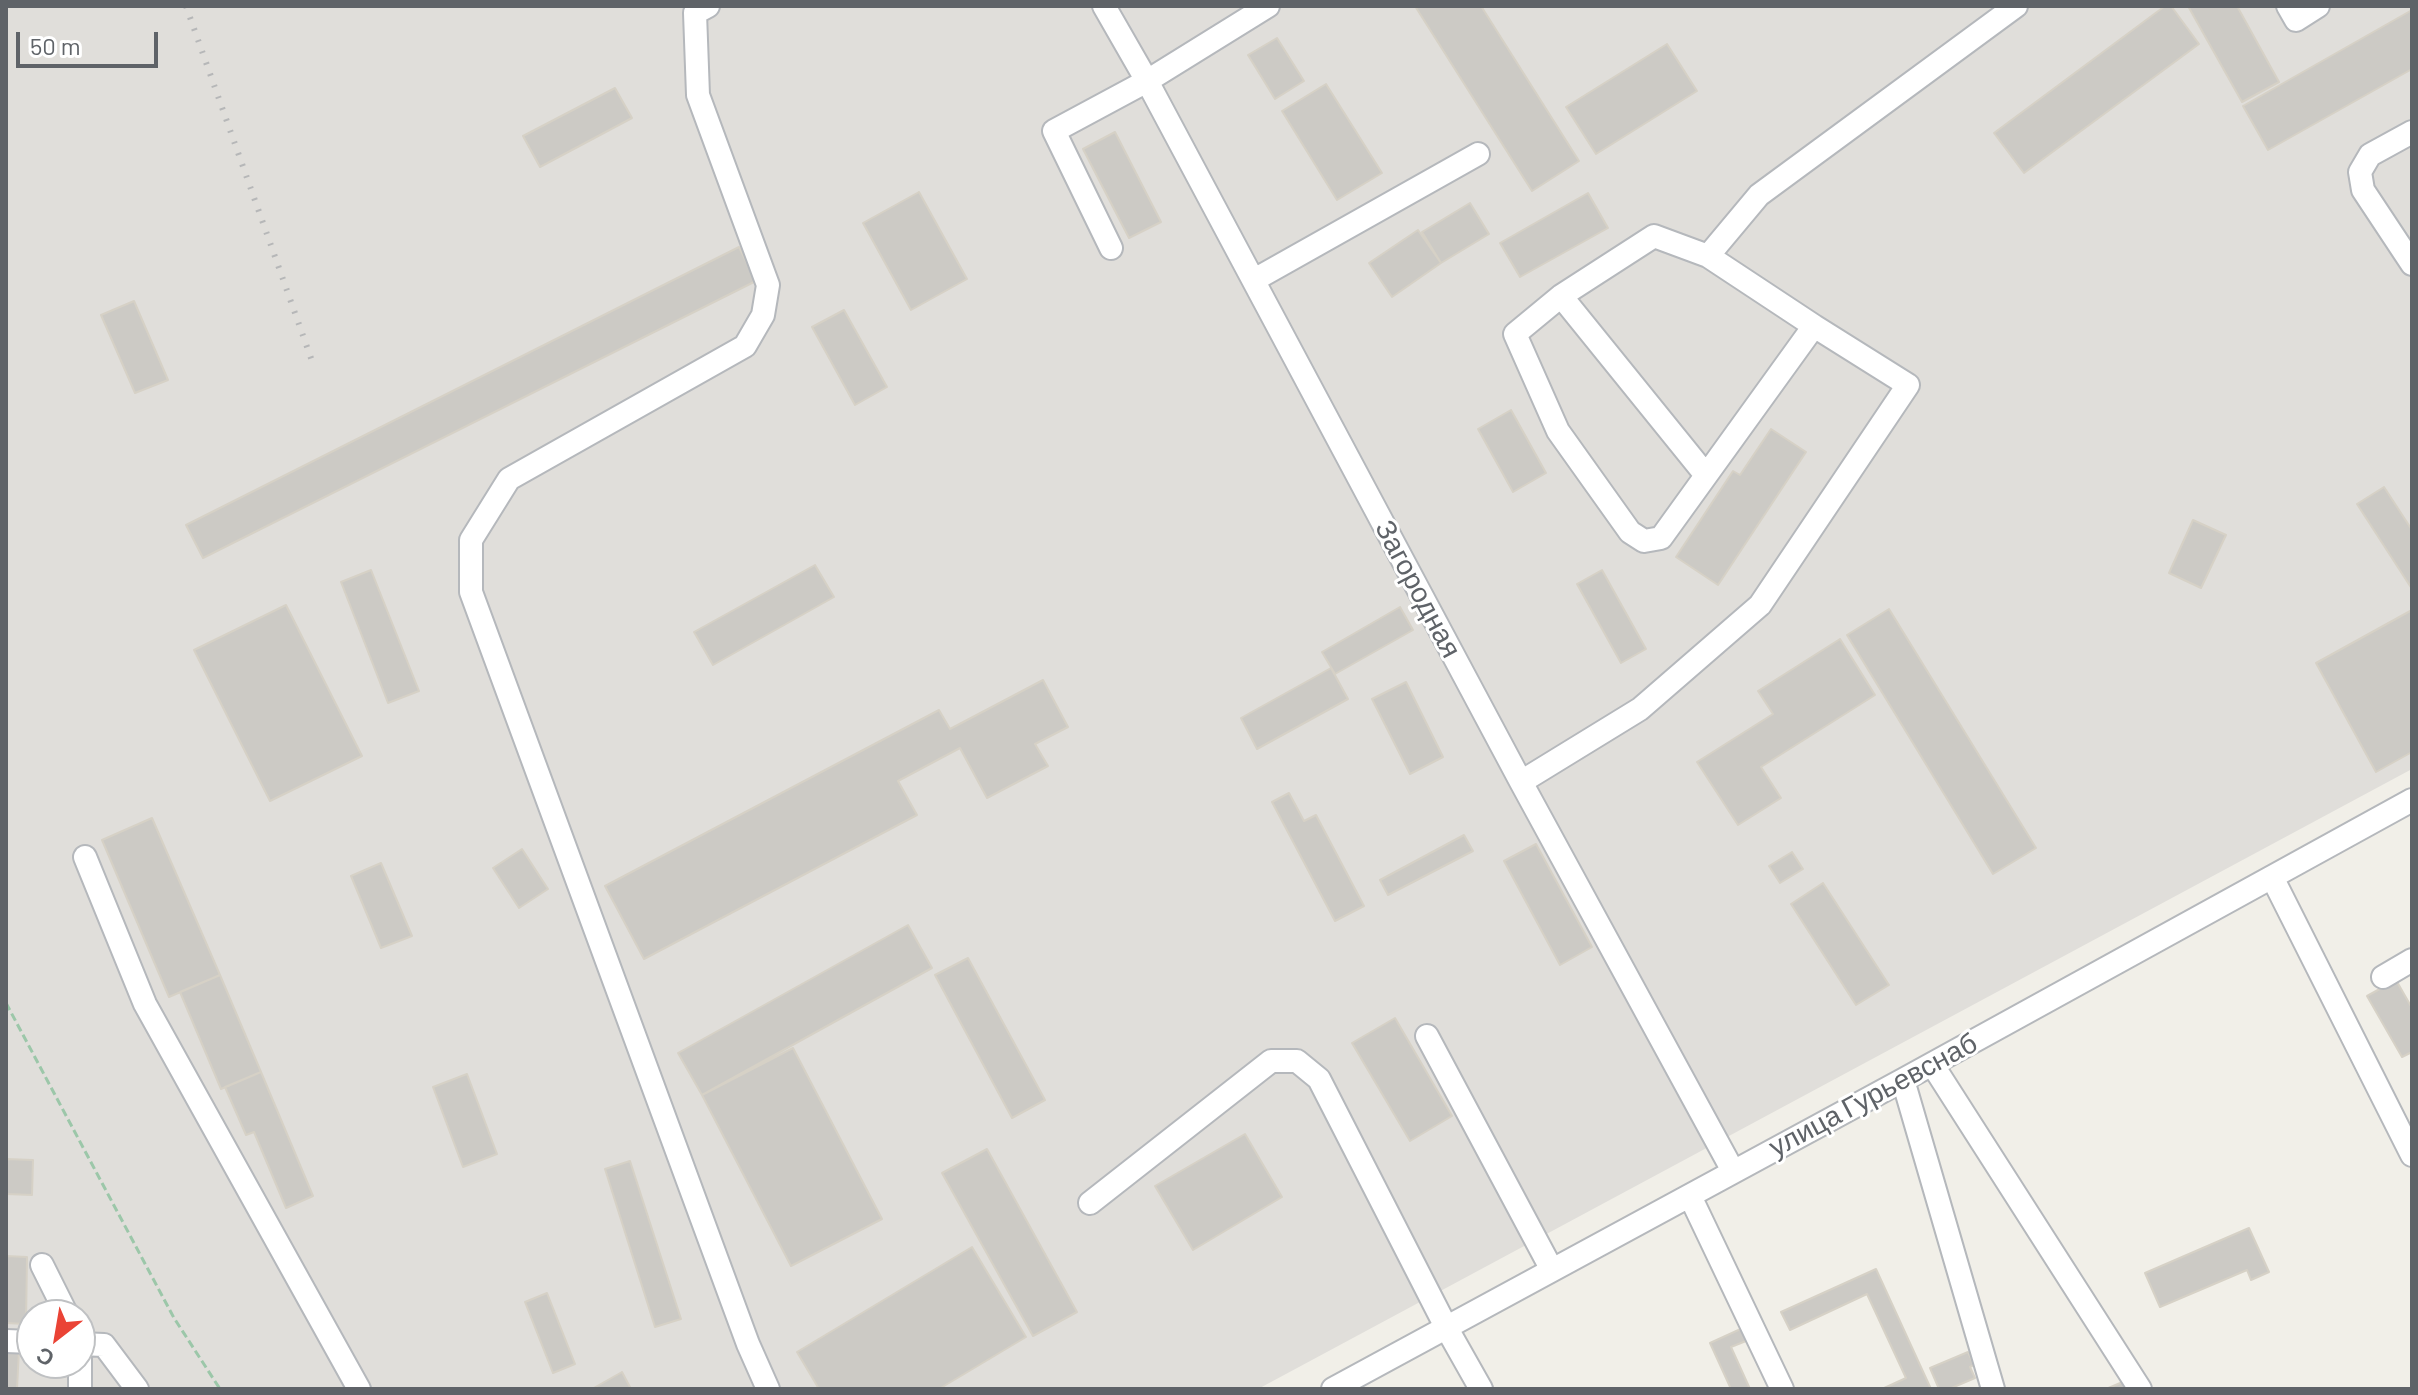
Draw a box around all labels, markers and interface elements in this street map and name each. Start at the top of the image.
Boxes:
scale bar [20,16,162,66]
text: 50 m [30,31,81,60]
street label: Загородная [1368,515,1468,663]
street label: улица Гурьевснаб [1763,1026,1983,1164]
north arrow [16,1299,96,1379]
text: С [31,1343,58,1373]

